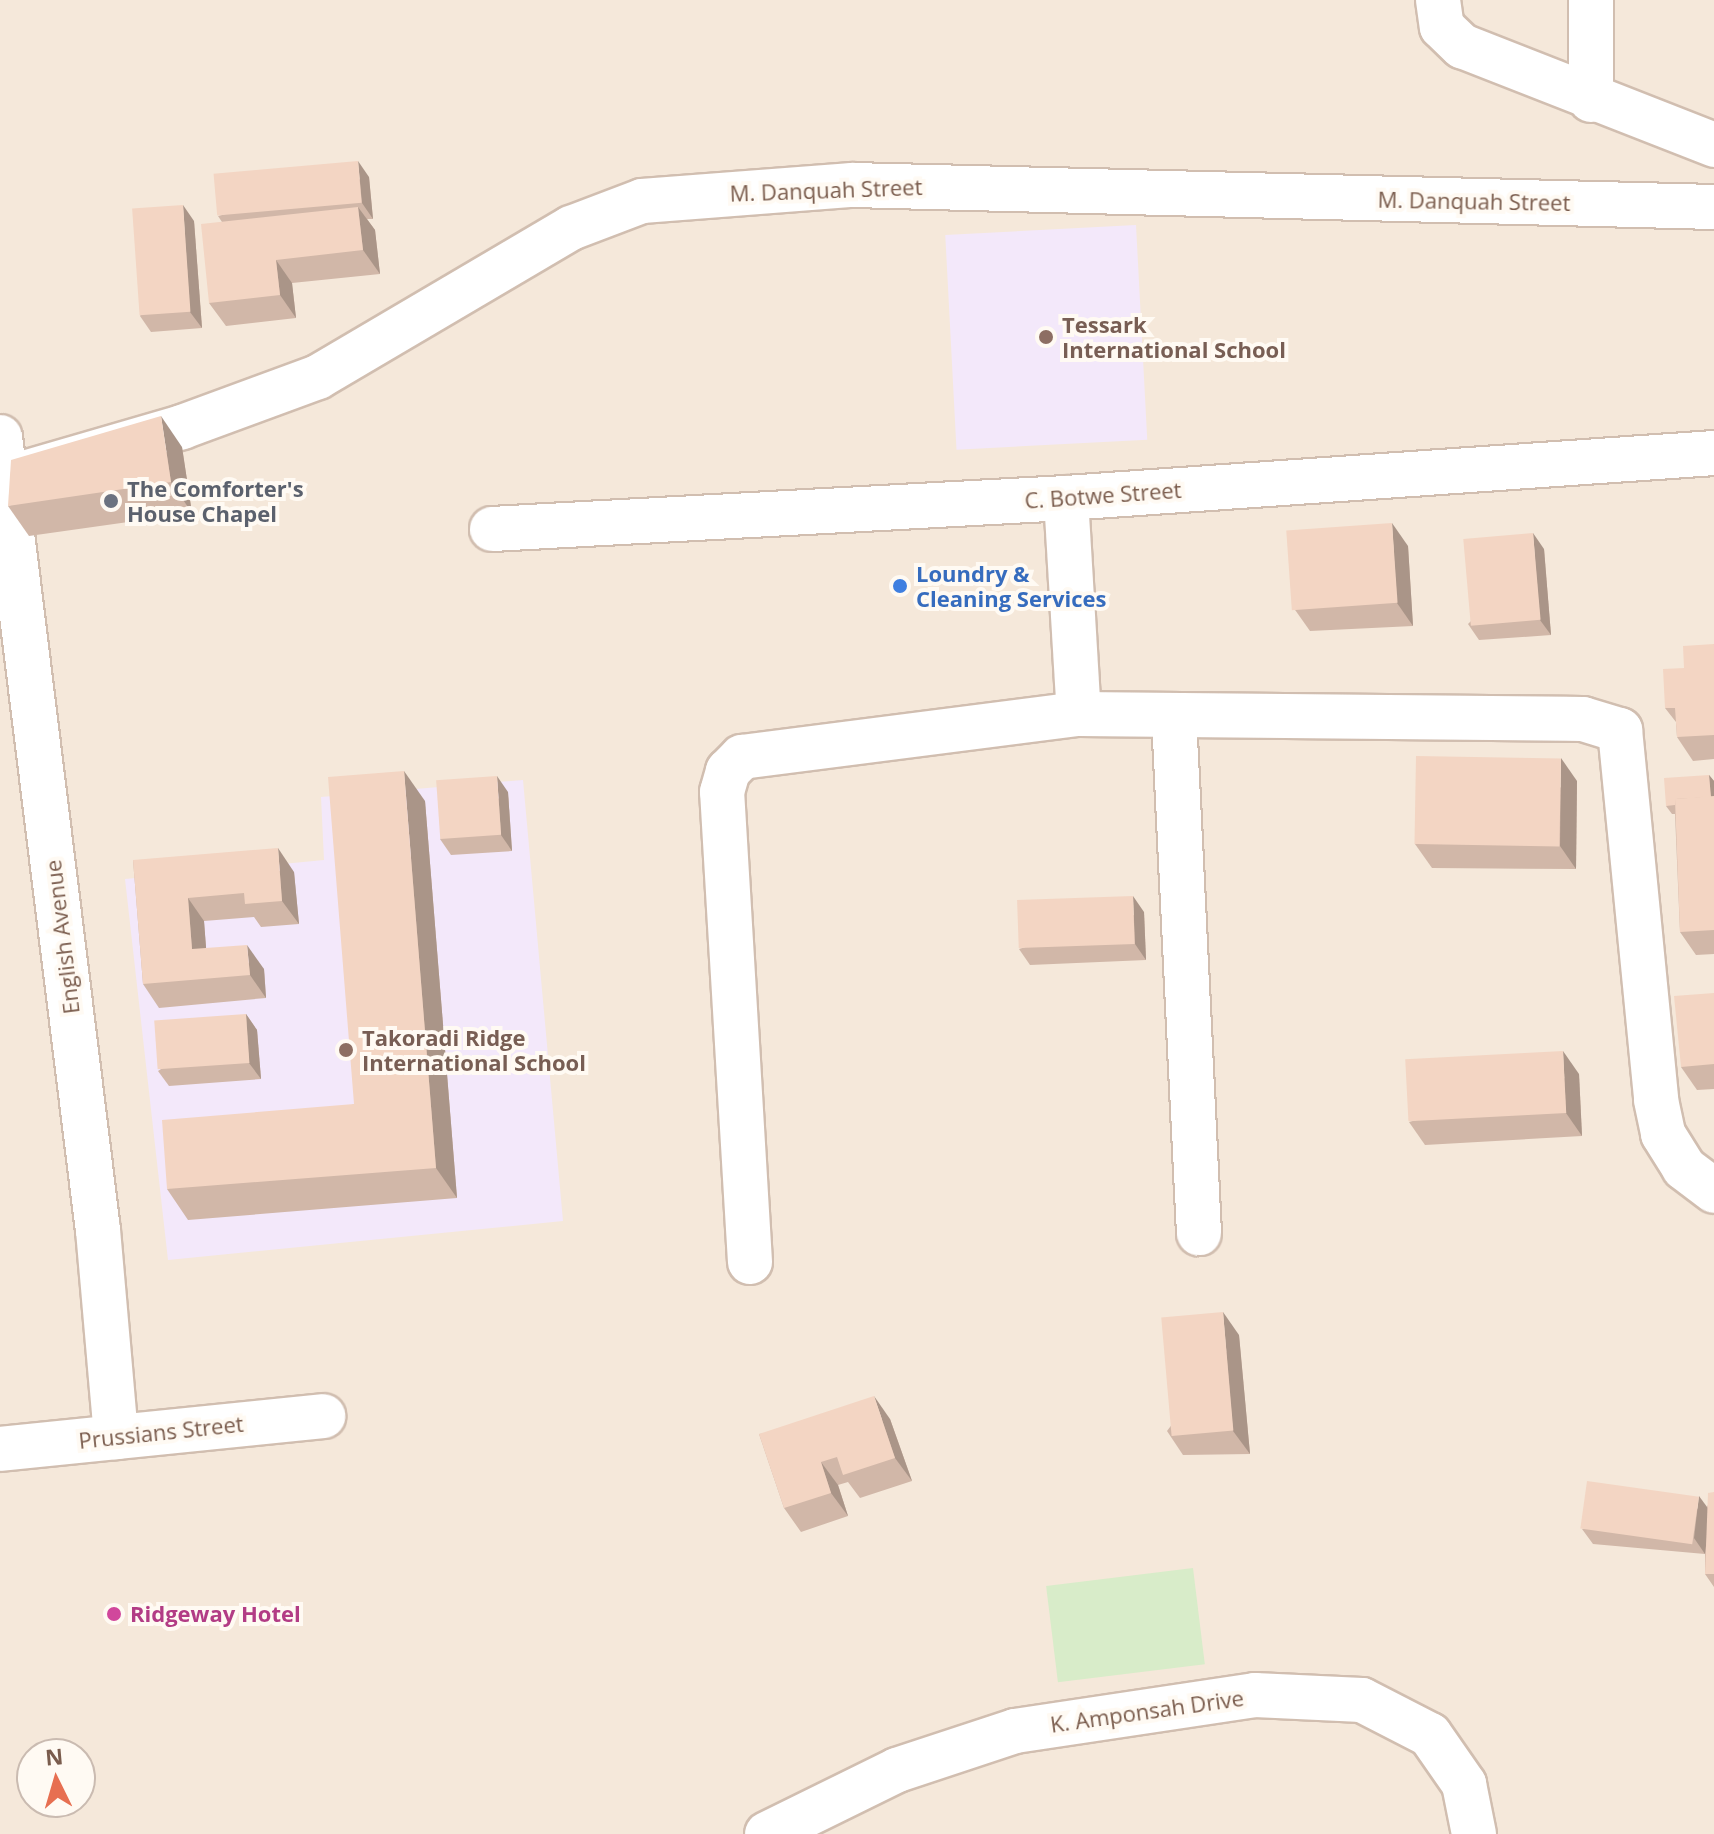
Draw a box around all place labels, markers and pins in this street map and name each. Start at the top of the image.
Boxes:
place label: Tessark International School [1062,311,1286,362]
marker: Tessark International School [1037,328,1055,346]
place label: The Comforter's House Chapel [127,475,304,526]
marker: The Comforter's House Chapel [102,492,120,510]
place label: Loundry & Cleaning Services [916,560,1106,612]
marker: Loundry & Cleaning Services [891,577,909,595]
place label: Takoradi Ridge International School [362,1024,586,1076]
marker: Takoradi Ridge International School [337,1041,355,1059]
place label: Ridgeway Hotel [130,1601,301,1627]
marker: Ridgeway Hotel [105,1605,123,1623]

